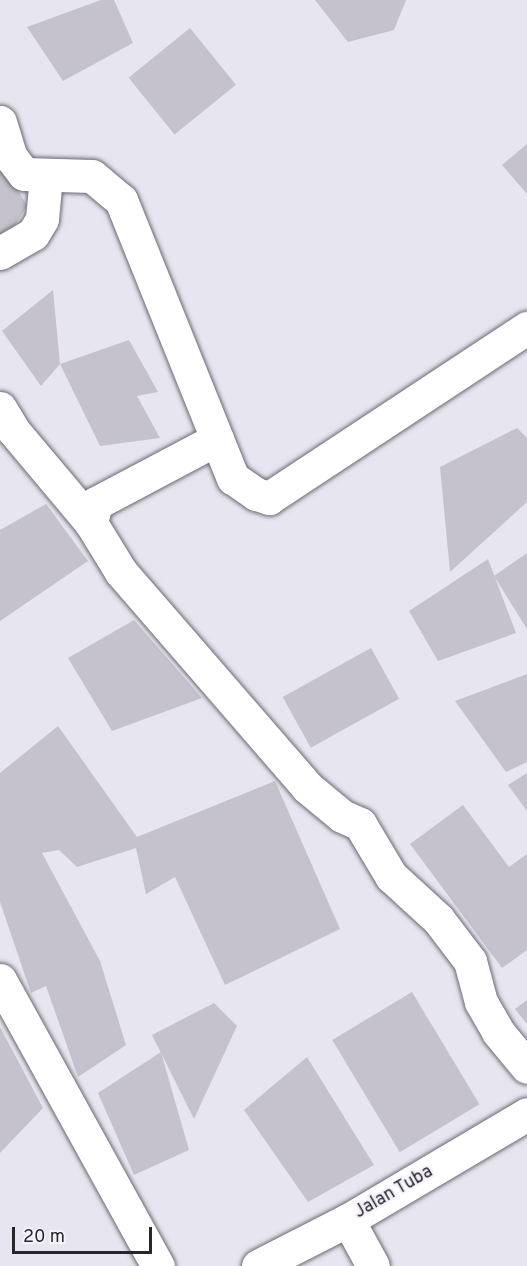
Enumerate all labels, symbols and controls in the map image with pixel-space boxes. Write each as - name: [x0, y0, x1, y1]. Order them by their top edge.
- street label: Jalan Tuba: [351, 1162, 437, 1224]
- scale bar: [15, 1215, 154, 1253]
- text: 20 m: [23, 1226, 65, 1249]

